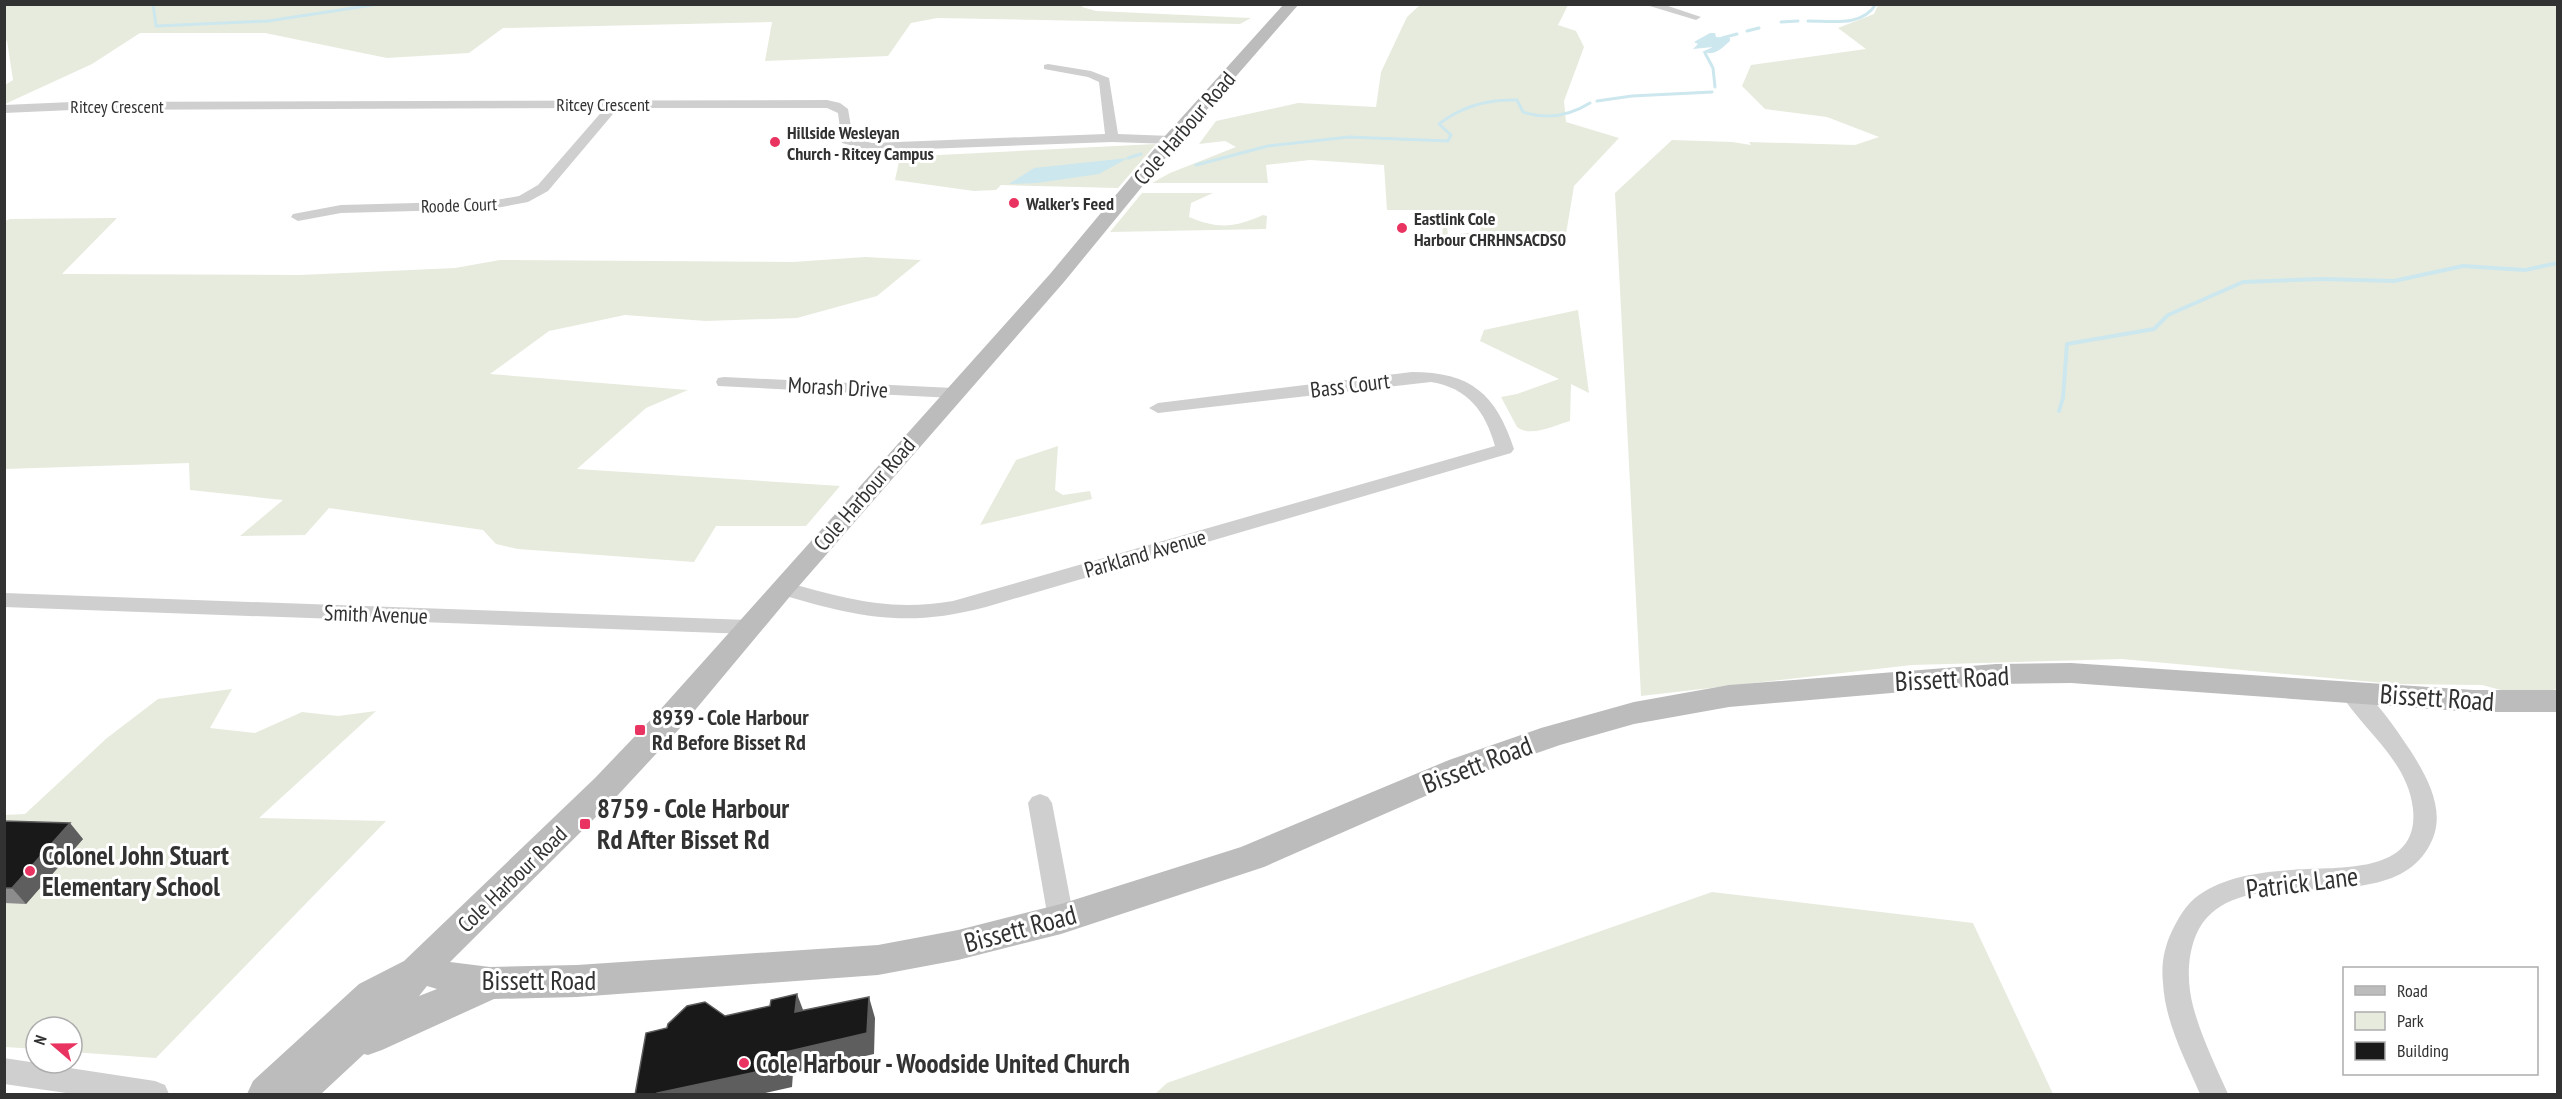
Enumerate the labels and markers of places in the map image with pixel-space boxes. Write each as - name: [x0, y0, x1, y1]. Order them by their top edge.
- place label: Hillside Wesleyan Church - Ritcey Campus: [787, 121, 934, 165]
- marker: Hillside Wesleyan Church - Ritcey Campus: [768, 135, 782, 149]
- place label: Walker's Feed: [1025, 192, 1114, 215]
- marker: Walker's Feed: [1007, 196, 1021, 210]
- place label: Eastlink Cole Harbour CHRHNSACDS0: [1414, 207, 1566, 251]
- marker: Eastlink Cole Harbour CHRHNSACDS0: [1395, 221, 1409, 235]
- place label: 8939 - Cole Harbour Rd Before Bisset Rd: [652, 703, 809, 756]
- marker: 8939 - Cole Harbour Rd Before Bisset Rd: [633, 723, 647, 737]
- place label: 8759 - Cole Harbour Rd After Bisset Rd: [597, 791, 789, 856]
- marker: 8759 - Cole Harbour Rd After Bisset Rd: [578, 817, 592, 831]
- place label: Colonel John Stuart Elementary School: [42, 838, 229, 903]
- marker: Colonel John Stuart Elementary School: [23, 864, 37, 878]
- place label: Cole Harbour - Woodside United Church: [756, 1046, 1130, 1080]
- marker: Cole Harbour - Woodside United Church: [737, 1056, 751, 1070]

